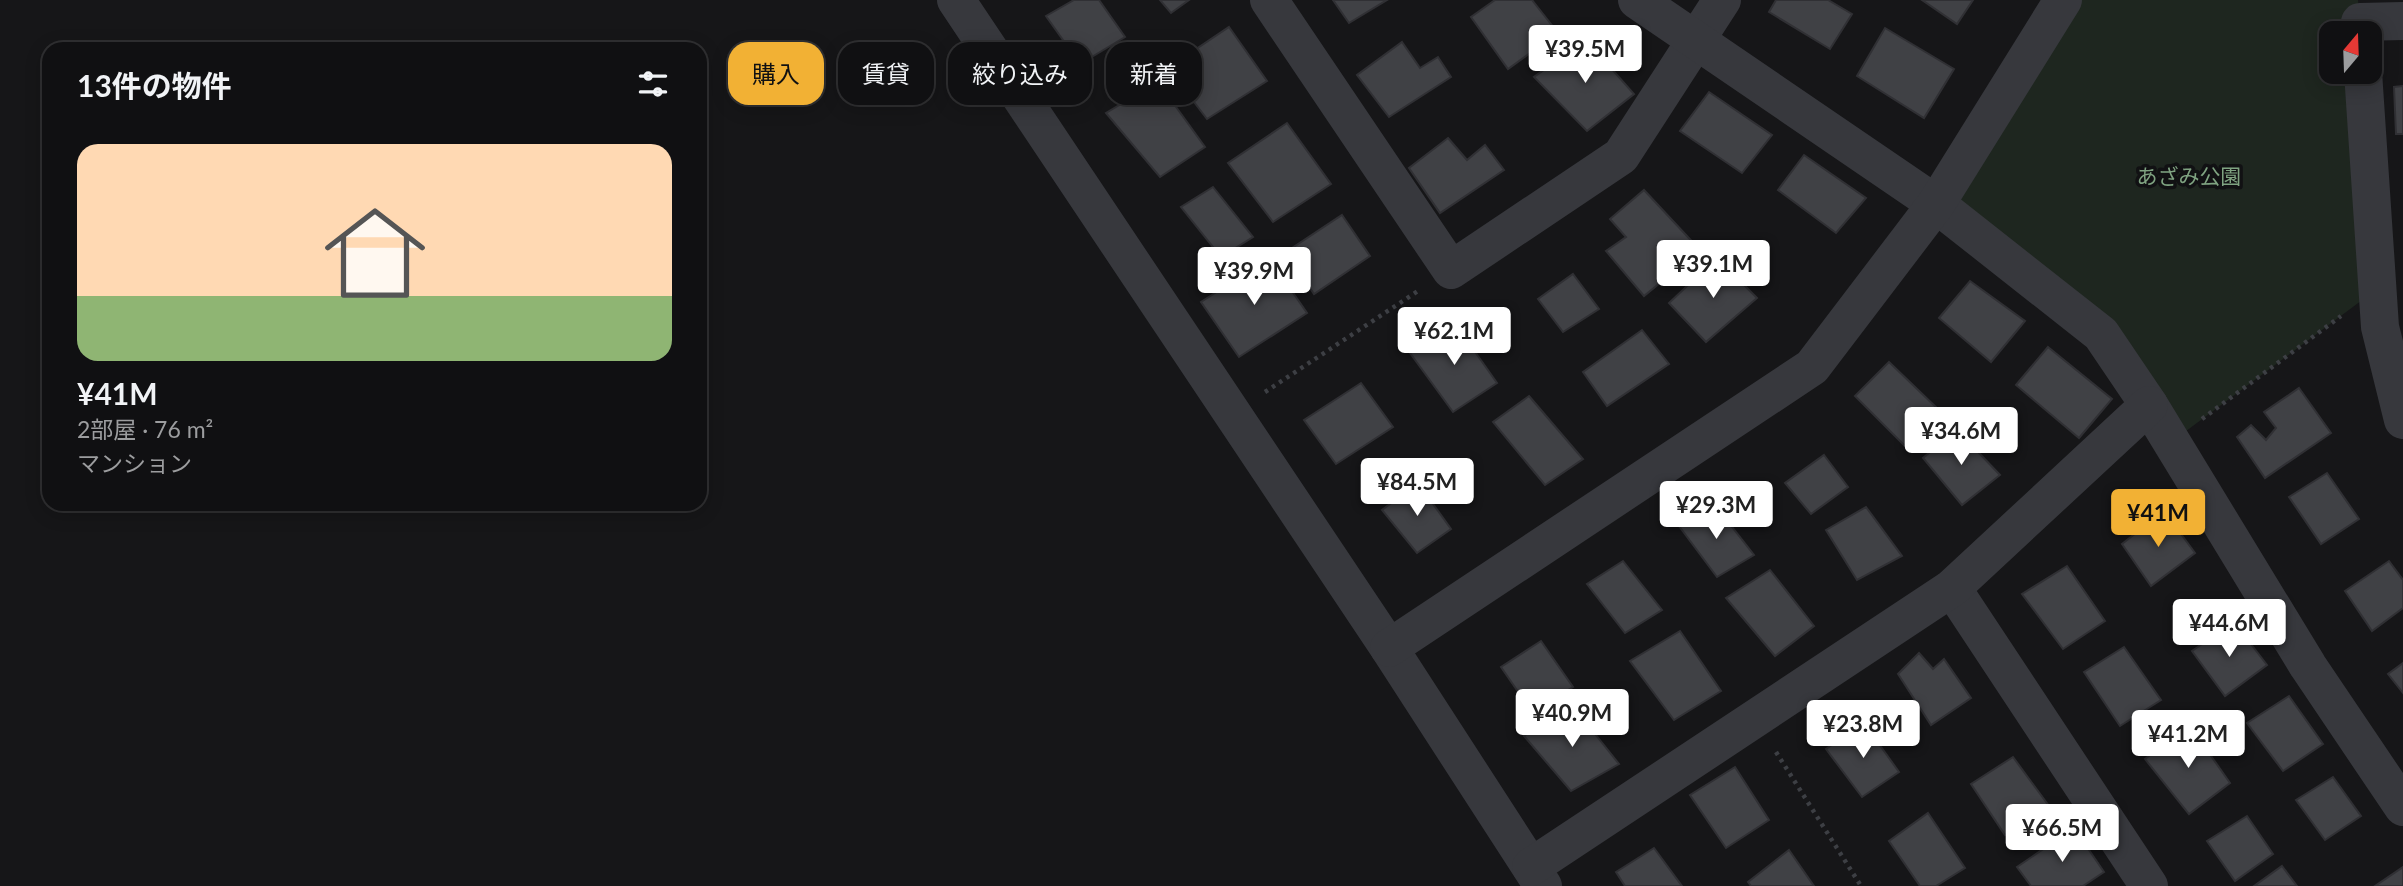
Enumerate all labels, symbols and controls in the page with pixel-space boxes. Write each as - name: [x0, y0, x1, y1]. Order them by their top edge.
- north arrow: [2319, 21, 2382, 84]
- map controls: [2319, 21, 2382, 84]
- pin: ¥39.5M: [1528, 25, 1642, 85]
- text: ¥39.5M: [1545, 34, 1625, 62]
- chip: 購入: [728, 42, 824, 105]
- chip: 賃貸: [838, 42, 934, 105]
- chip: 絞り込み: [948, 42, 1092, 105]
- chip: 新着: [1106, 42, 1202, 105]
- icon: filters: [634, 65, 672, 103]
- text: 13件の物件: [77, 67, 232, 103]
- park label: あざみ公園: [2137, 163, 2242, 188]
- icon: home: [312, 190, 438, 316]
- pin: ¥39.1M: [1656, 240, 1770, 300]
- pin: ¥39.9M: [1197, 247, 1311, 307]
- text: ¥39.1M: [1673, 249, 1753, 277]
- text: ¥39.9M: [1214, 256, 1294, 284]
- pin: ¥62.1M: [1397, 308, 1511, 367]
- text: ¥62.1M: [1414, 316, 1494, 344]
- text: ¥41M: [77, 375, 158, 411]
- pin: ¥34.6M: [1904, 407, 2018, 467]
- text: 2部屋 · 76 m²: [77, 415, 213, 443]
- text: ¥34.6M: [1921, 416, 2001, 444]
- text: マンション: [77, 449, 192, 477]
- pin: ¥84.5M: [1360, 458, 1474, 518]
- text: ¥84.5M: [1377, 467, 1457, 495]
- pin: ¥29.3M: [1659, 482, 1773, 541]
- text: ¥29.3M: [1676, 490, 1756, 518]
- pin: ¥41M: [2117, 490, 2199, 549]
- text: ¥41M: [2127, 498, 2189, 526]
- pin: ¥44.6M: [2172, 600, 2286, 659]
- text: ¥44.6M: [2189, 608, 2269, 636]
- pin: ¥40.9M: [1515, 690, 1629, 749]
- text: ¥40.9M: [1532, 698, 1612, 726]
- pin: ¥23.8M: [1806, 700, 1920, 760]
- text: ¥23.8M: [1823, 709, 1903, 737]
- pin: ¥41.2M: [2131, 710, 2245, 770]
- text: ¥41.2M: [2148, 719, 2228, 747]
- pin: ¥66.5M: [2005, 804, 2119, 864]
- text: ¥66.5M: [2022, 813, 2102, 841]

